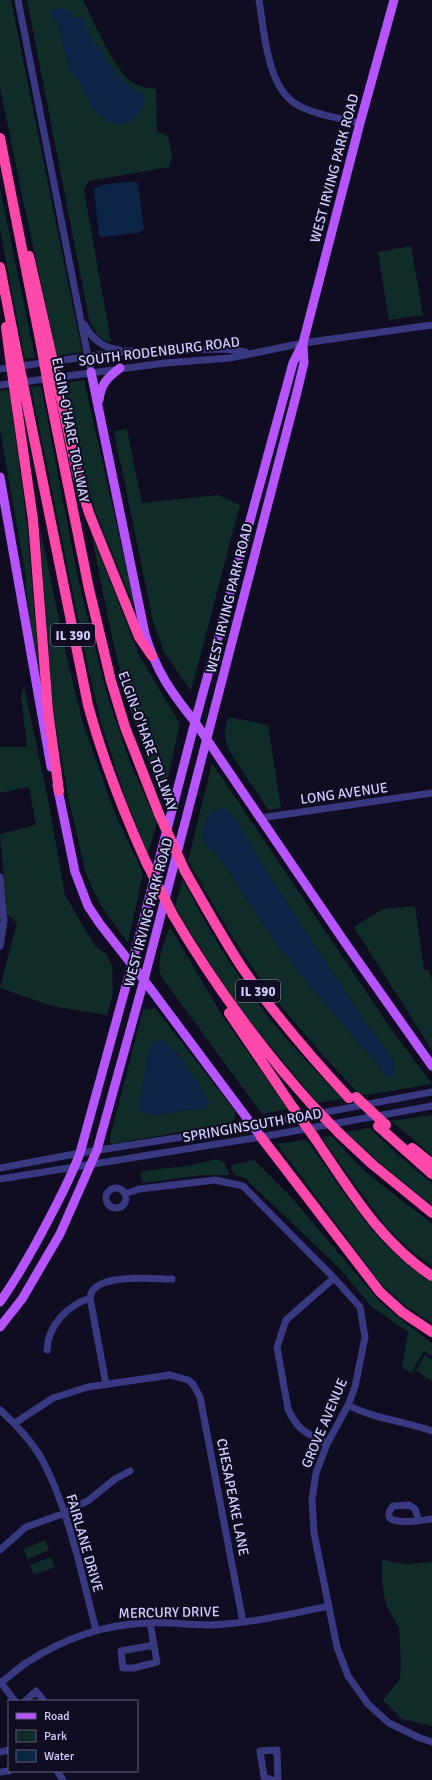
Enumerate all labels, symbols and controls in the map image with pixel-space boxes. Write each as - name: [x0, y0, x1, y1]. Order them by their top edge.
- street label: WEST IRVING PARK ROAD: [306, 92, 363, 244]
- street label: SOUTH RODENBURG ROAD: [77, 333, 241, 370]
- street label: ELGIN-O'HARE TOLLWAY: [48, 356, 93, 504]
- street label: WEST IRVING PARK ROAD: [203, 522, 256, 675]
- road number: IL 390: [51, 624, 95, 646]
- street label: ELGIN-O'HARE TOLLWAY: [114, 669, 181, 813]
- street label: LONG AVENUE: [299, 779, 389, 808]
- street label: WEST IRVING PARK ROAD: [120, 836, 177, 988]
- road number: IL 390: [236, 980, 280, 1002]
- street label: SPRINGINSGUTH ROAD: [181, 1105, 323, 1146]
- street label: GROVE AVENUE: [298, 1376, 351, 1471]
- street label: CHESAPEAKE LANE: [213, 1437, 252, 1557]
- street label: FAIRLANE DRIVE: [62, 1492, 107, 1594]
- street label: MERCURY DRIVE: [118, 1603, 220, 1622]
- legend: [8, 1700, 138, 1772]
- text: Road: [44, 1709, 70, 1724]
- text: Park: [44, 1729, 67, 1744]
- text: Water: [44, 1749, 75, 1764]

